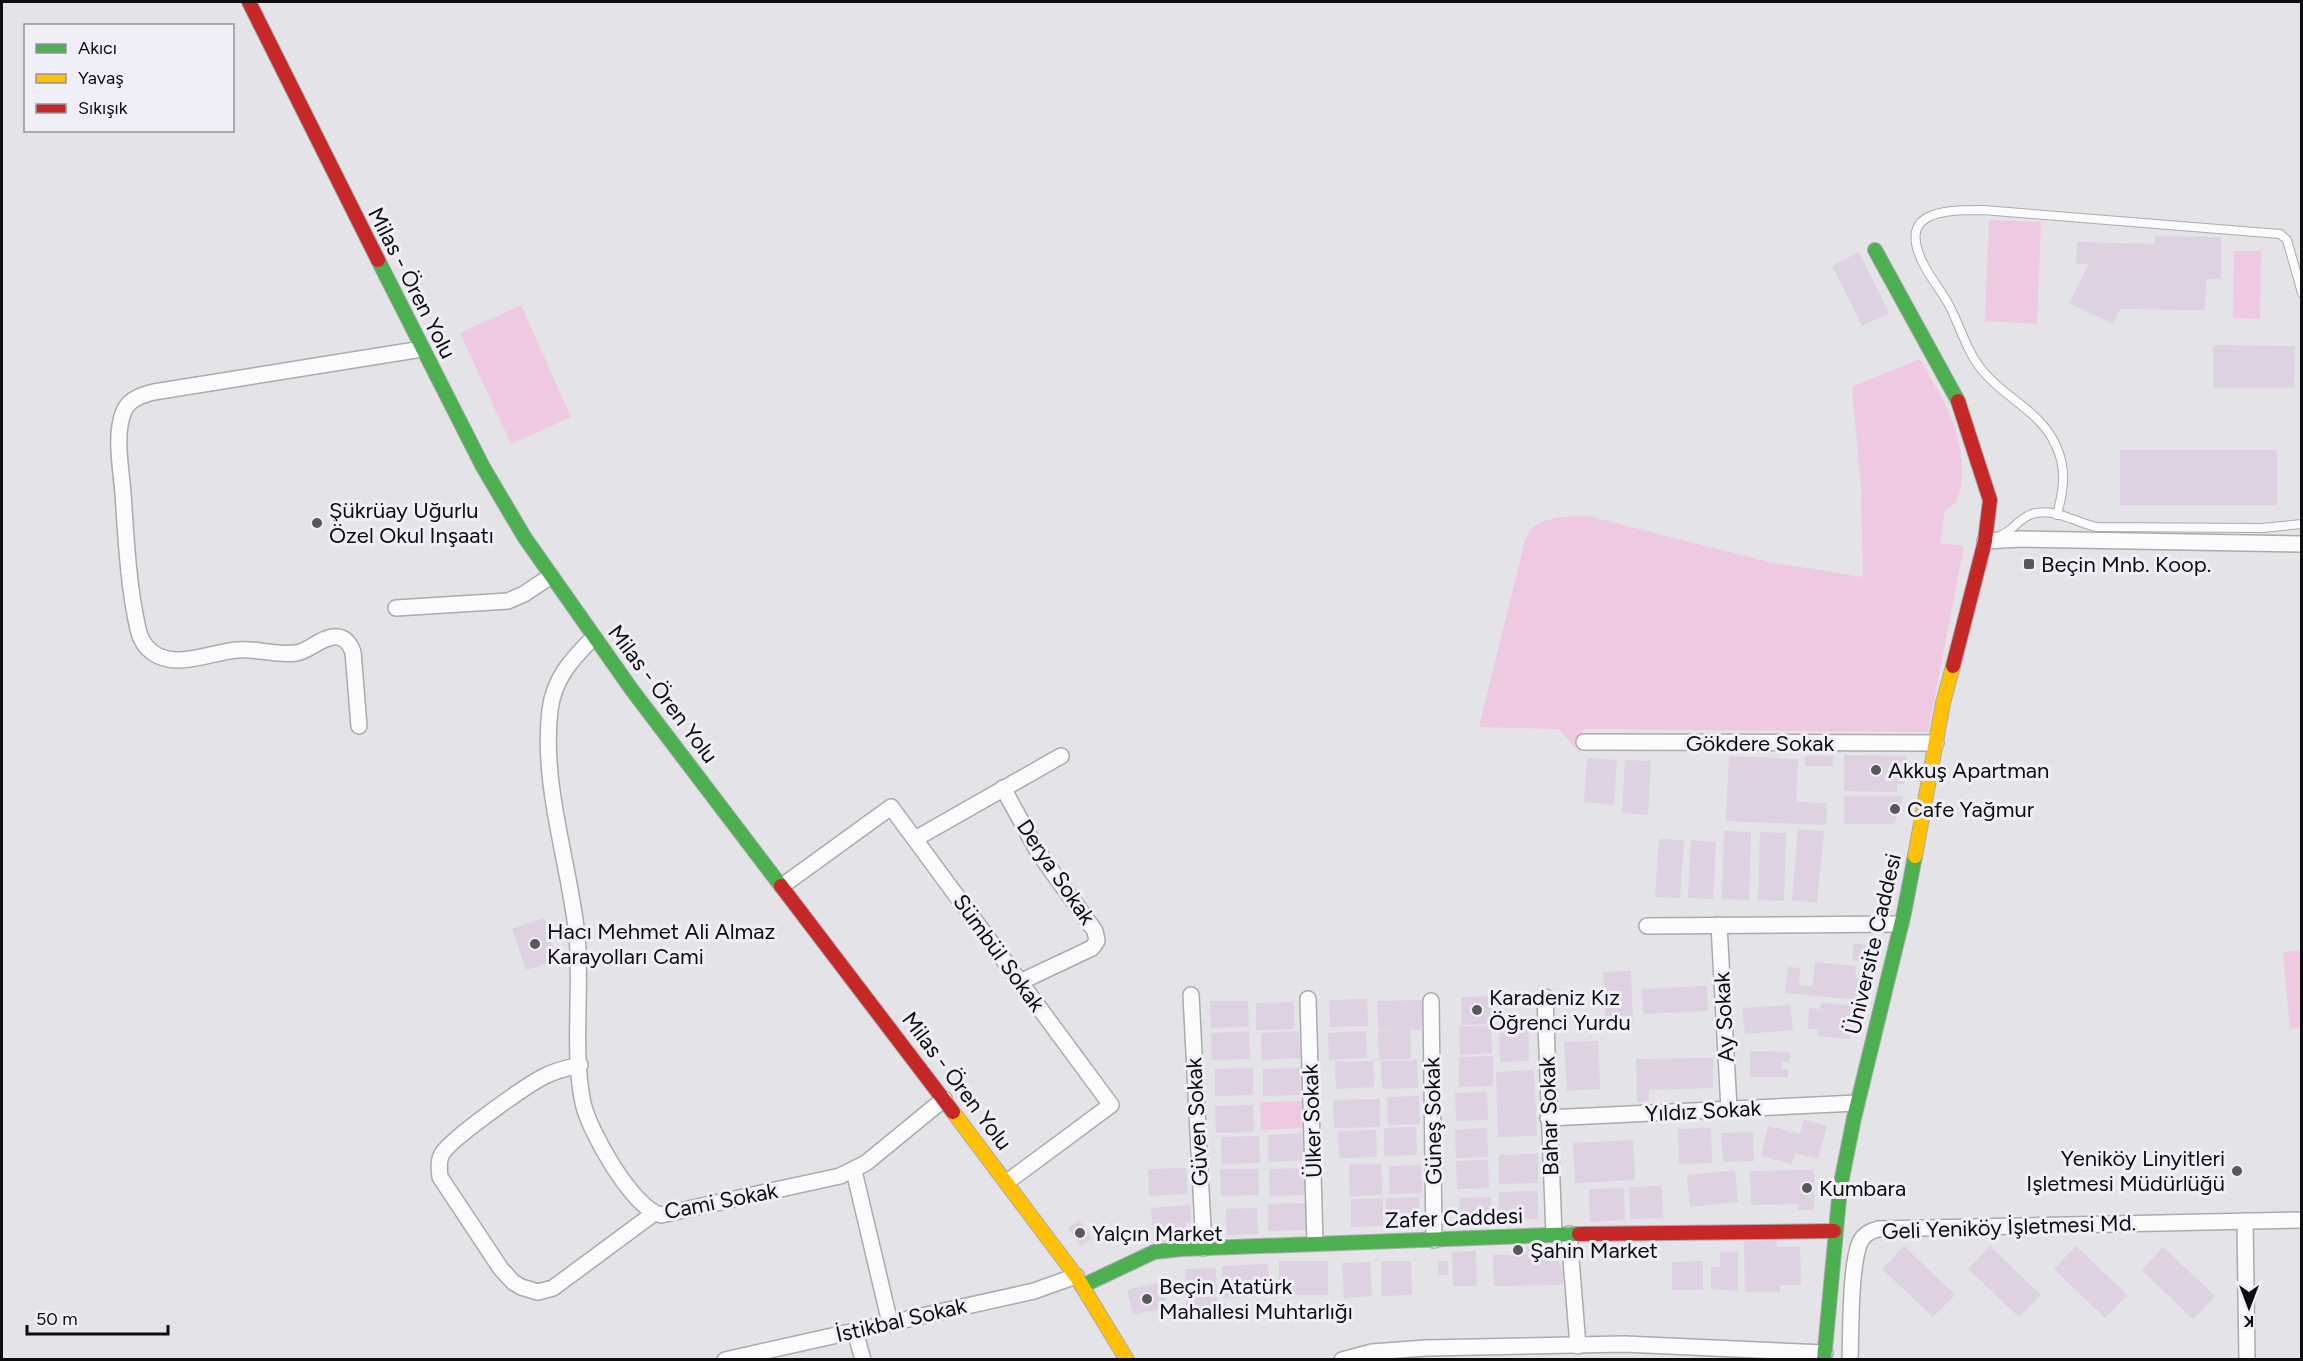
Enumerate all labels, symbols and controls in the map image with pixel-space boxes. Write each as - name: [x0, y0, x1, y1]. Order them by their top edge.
- legend: [24, 24, 234, 132]
- text: Akıcı: [78, 37, 117, 59]
- text: Yavaş: [78, 67, 124, 89]
- text: Sıkışık: [78, 97, 128, 119]
- street label: Milas - Ören Yolu: [362, 203, 462, 363]
- place label: Şükrüay Uğurlu Özel Okul Inşaatı: [329, 497, 494, 549]
- marker: Şükrüay Uğurlu Özel Okul Inşaatı: [310, 516, 324, 530]
- place label: Beçin Mnb. Koop.: [2041, 551, 2211, 578]
- marker: Beçin Mnb. Koop.: [2022, 557, 2036, 571]
- street label: Milas - Ören Yolu: [602, 620, 724, 768]
- street label: Gökdere Sokak: [1686, 730, 1834, 757]
- place label: Akkuş Apartman: [1888, 757, 2049, 784]
- marker: Akkuş Apartman: [1869, 763, 1883, 777]
- place label: Cafe Yağmur: [1907, 796, 2035, 823]
- marker: Cafe Yağmur: [1888, 802, 1902, 816]
- street label: Derya Sokak: [1011, 814, 1101, 930]
- street label: Üniversite Caddesi: [1839, 851, 1907, 1037]
- street label: Sümbül Sokak: [947, 889, 1051, 1017]
- place label: Hacı Mehmet Ali Almaz Karayolları Cami: [547, 918, 775, 970]
- marker: Hacı Mehmet Ali Almaz Karayolları Cami: [528, 937, 542, 951]
- street label: Ay Sokak: [1708, 971, 1740, 1063]
- place label: Karadeniz Kız Öğrenci Yurdu: [1489, 984, 1631, 1036]
- marker: Karadeniz Kız Öğrenci Yurdu: [1470, 1003, 1484, 1017]
- street label: Milas - Ören Yolu: [896, 1007, 1018, 1155]
- street label: Bahar Sokak: [1533, 1055, 1565, 1176]
- street label: Güven Sokak: [1180, 1057, 1214, 1187]
- street label: Güneş Sokak: [1418, 1057, 1448, 1185]
- street label: Ülker Sokak: [1297, 1063, 1327, 1179]
- street label: Yıldız Sokak: [1644, 1094, 1762, 1128]
- place label: Yeniköy Linyitleri Işletmesi Müdürlüğü: [2026, 1145, 2225, 1197]
- marker: Yeniköy Linyitleri Işletmesi Müdürlüğü: [2230, 1164, 2244, 1178]
- place label: Kumbara: [1819, 1175, 1906, 1202]
- street label: Cami Sokak: [662, 1177, 780, 1225]
- marker: Kumbara: [1800, 1181, 1814, 1195]
- street label: Zafer Caddesi: [1384, 1202, 1524, 1234]
- street label: Geli Yeniköy İşletmesi Md.: [1881, 1209, 2137, 1245]
- place label: Yalçın Market: [1092, 1220, 1223, 1247]
- marker: Yalçın Market: [1073, 1226, 1087, 1240]
- place label: Şahin Market: [1530, 1237, 1658, 1264]
- marker: Şahin Market: [1511, 1243, 1525, 1257]
- place label: Beçin Atatürk Mahallesi Muhtarlığı: [1159, 1273, 1353, 1325]
- north arrow: [2219, 1277, 2279, 1337]
- street label: İstikbal Sokak: [833, 1292, 969, 1348]
- marker: Beçin Atatürk Mahallesi Muhtarlığı: [1140, 1292, 1154, 1306]
- scale bar: [27, 1298, 168, 1336]
- text: 50 m: [36, 1308, 78, 1330]
- text: K: [2243, 1312, 2254, 1331]

